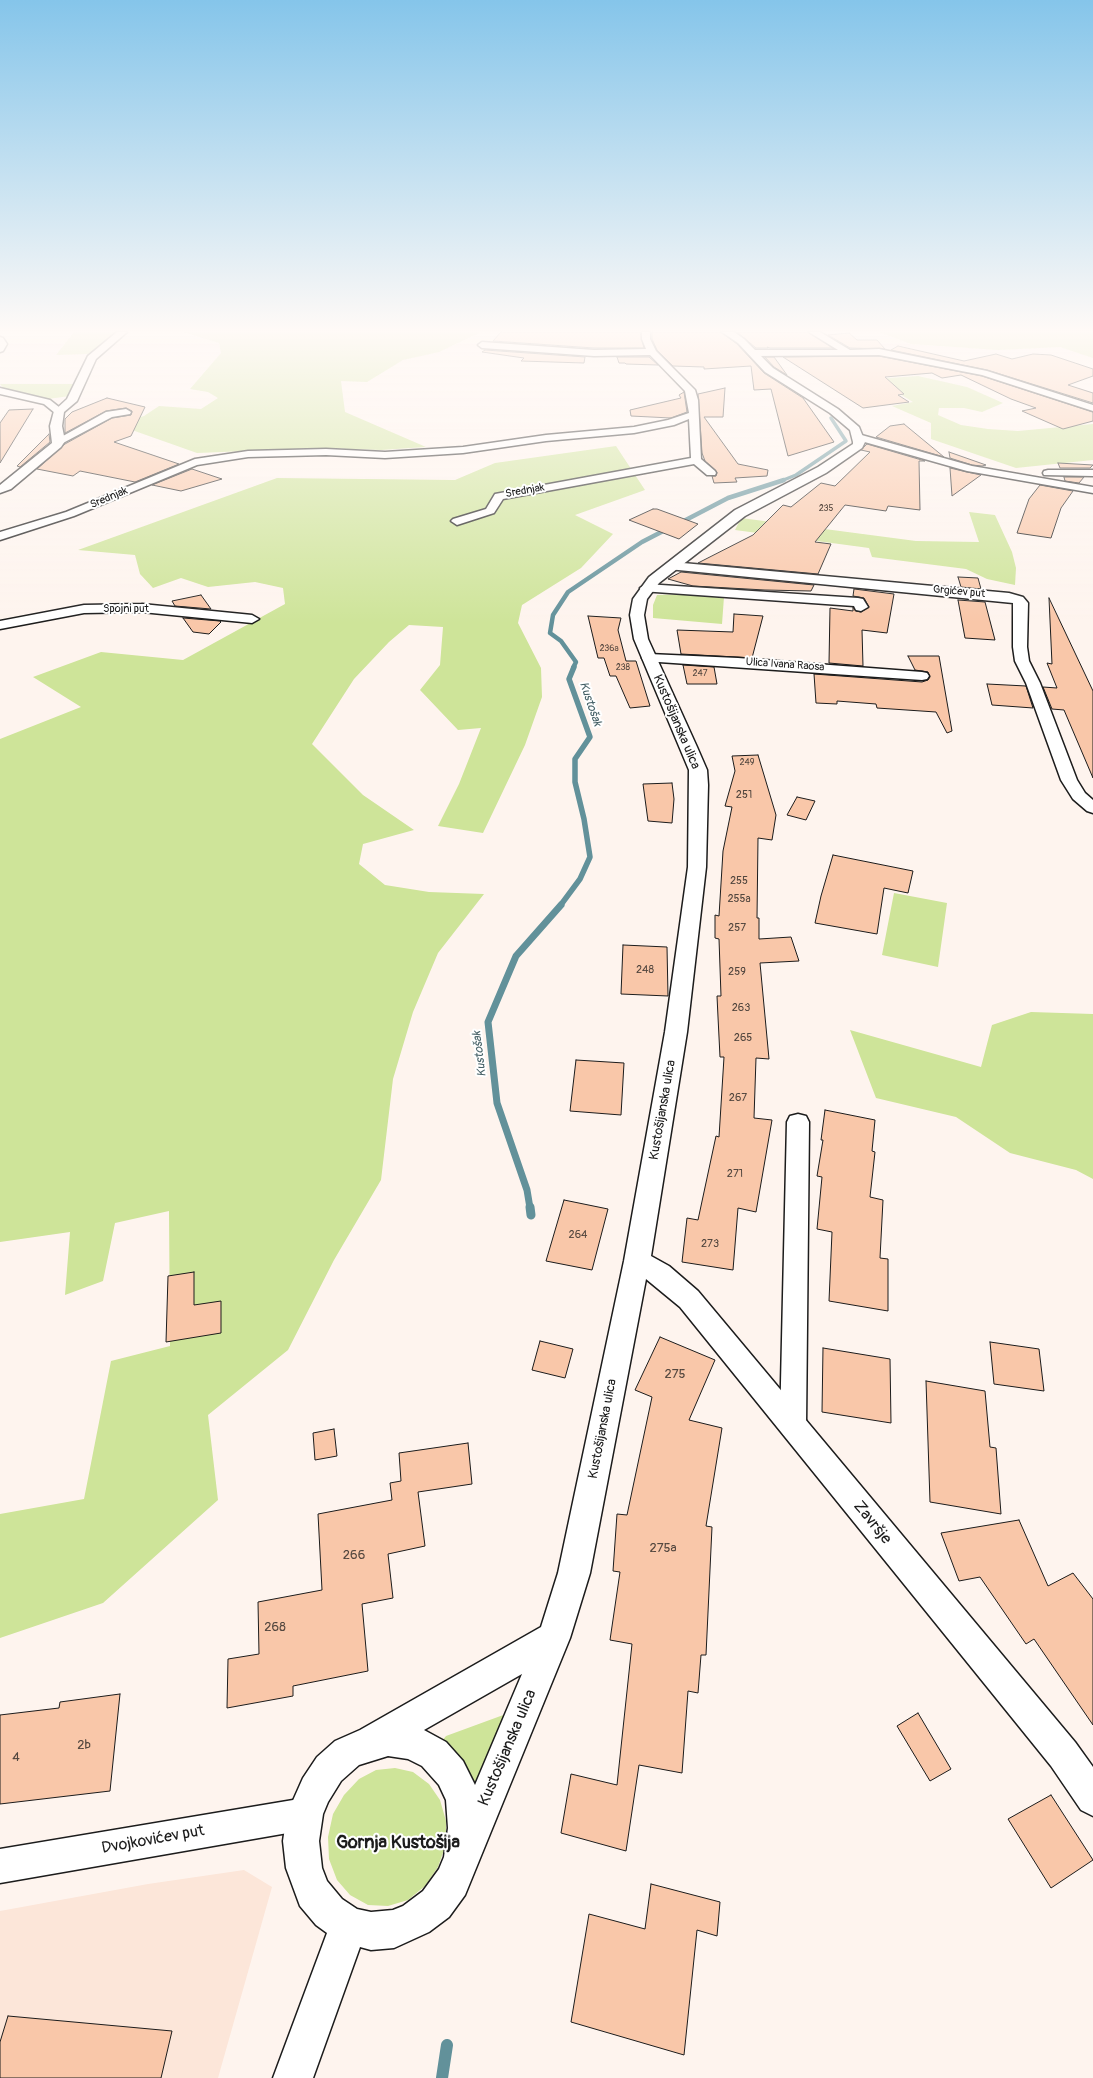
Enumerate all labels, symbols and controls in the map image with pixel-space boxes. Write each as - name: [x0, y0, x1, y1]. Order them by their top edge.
- street label: Srednjak: [504, 481, 546, 501]
- street label: Srednjak: [88, 484, 130, 512]
- house number: 235: [819, 504, 833, 514]
- street label: Grgićev put: [932, 583, 986, 601]
- street label: Spojni put: [103, 602, 149, 616]
- house number: 236a: [599, 644, 619, 654]
- street label: Ulica Ivana Raosa: [745, 656, 825, 674]
- house number: 238: [616, 663, 630, 673]
- house number: 247: [692, 669, 708, 679]
- street label: Kustošijanska ulica: [649, 672, 703, 772]
- water label: Kustošak: [576, 680, 604, 728]
- house number: 249: [740, 758, 754, 768]
- house number: 251: [736, 788, 752, 802]
- house number: 255: [730, 874, 748, 888]
- house number: 255a: [727, 892, 751, 906]
- house number: 257: [728, 921, 746, 935]
- house number: 248: [636, 963, 654, 977]
- house number: 259: [728, 965, 746, 979]
- house number: 263: [732, 1001, 750, 1015]
- water label: Kustošak: [470, 1030, 490, 1078]
- house number: 265: [734, 1031, 752, 1045]
- street label: Kustošijanska ulica: [647, 1059, 679, 1161]
- house number: 267: [729, 1091, 747, 1105]
- house number: 271: [727, 1167, 743, 1181]
- house number: 264: [569, 1228, 587, 1242]
- house number: 273: [701, 1237, 719, 1251]
- house number: 275: [664, 1367, 686, 1383]
- street label: Kustošijanska ulica: [586, 1378, 620, 1480]
- street label: Završje: [849, 1498, 895, 1548]
- house number: 275a: [649, 1541, 677, 1557]
- house number: 266: [343, 1548, 365, 1564]
- house number: 268: [264, 1620, 286, 1636]
- street label: Kustošijanska ulica: [475, 1687, 541, 1809]
- house number: 2b: [77, 1738, 91, 1754]
- house number: 4: [12, 1750, 20, 1766]
- street label: Dvojkovićev put: [100, 1822, 206, 1858]
- district label: Gornja Kustošija: [336, 1832, 460, 1854]

